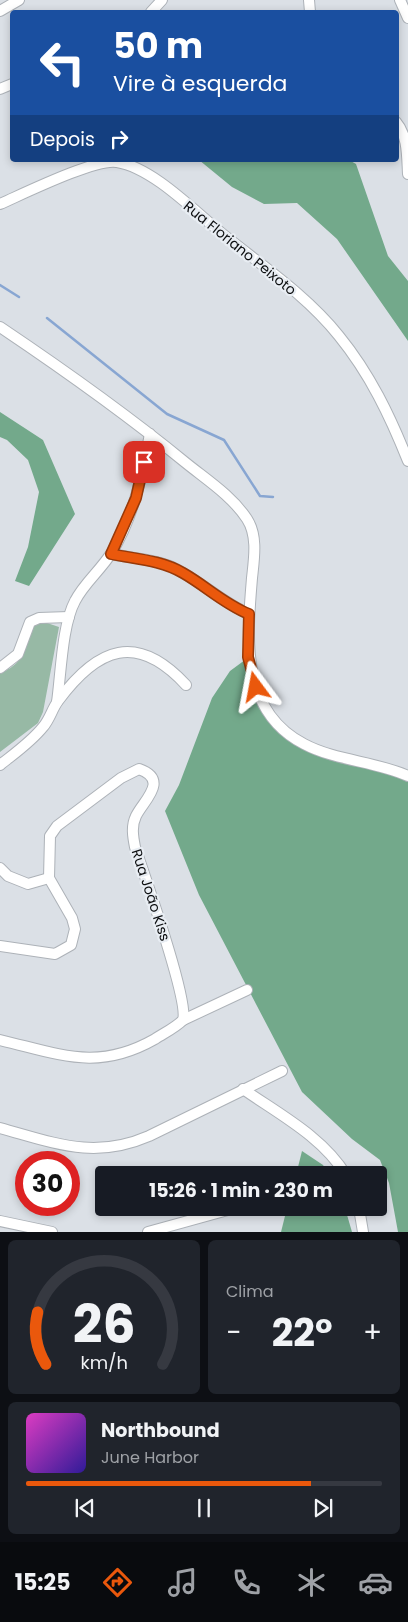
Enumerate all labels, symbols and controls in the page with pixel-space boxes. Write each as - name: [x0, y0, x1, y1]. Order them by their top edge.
- text: 50 m: [113, 21, 203, 70]
- icon: left: [30, 30, 95, 95]
- text: Vire à esquerda: [113, 68, 287, 99]
- icon: right: [105, 125, 133, 153]
- text: Depois: [30, 126, 95, 153]
- street label: Rua Floriano Peixoto: [179, 196, 301, 300]
- pin: [123, 441, 165, 483]
- icon: arrive: [130, 448, 158, 476]
- position arrow: [229, 660, 281, 712]
- street label: Rua João Kiss: [127, 846, 175, 944]
- speed limit sign: 30: [15, 1151, 80, 1216]
- text: 15:26 · 1 min · 230 m: [149, 1177, 333, 1204]
- text: Clima: [226, 1280, 274, 1303]
- text: 26: [73, 1288, 135, 1361]
- text: 22°: [272, 1306, 333, 1359]
- text: −: [226, 1313, 241, 1352]
- text: +: [363, 1313, 382, 1352]
- text: km/h: [80, 1350, 128, 1375]
- text: Northbound: [101, 1417, 220, 1444]
- text: June Harbor: [101, 1446, 199, 1469]
- icon: previous: [71, 1494, 99, 1522]
- icon: pause: [190, 1494, 218, 1522]
- icon: next: [309, 1494, 337, 1522]
- icon: directions: [100, 1565, 135, 1600]
- icon: music: [165, 1565, 200, 1600]
- icon: phone: [229, 1565, 264, 1600]
- icon: climate: [294, 1565, 329, 1600]
- icon: car: [358, 1565, 393, 1600]
- text: 15:25: [15, 1567, 70, 1598]

